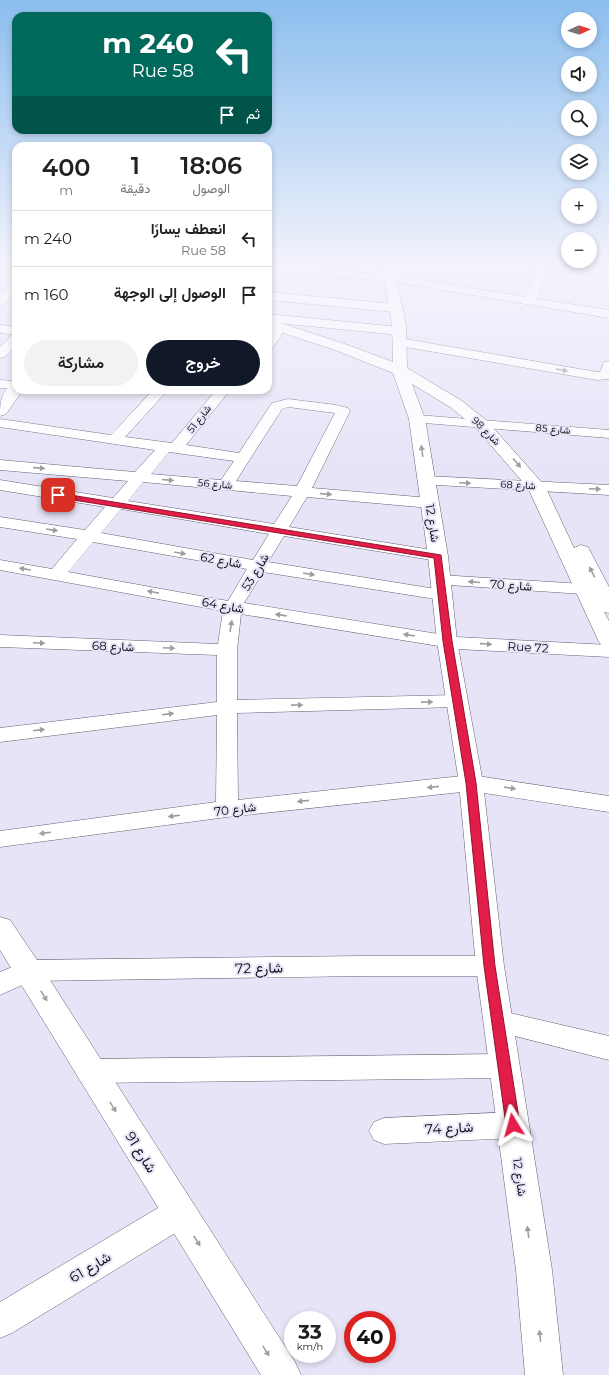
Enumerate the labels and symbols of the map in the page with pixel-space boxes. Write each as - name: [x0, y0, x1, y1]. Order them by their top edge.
- north arrow: [561, 12, 597, 48]
- one-way arrow: [556, 368, 568, 374]
- street label: شارع 51: [184, 402, 214, 436]
- street label: شارع 98: [469, 414, 503, 448]
- street label: شارع 85: [535, 421, 571, 437]
- one-way arrow: [419, 445, 425, 457]
- one-way arrow: [512, 458, 521, 469]
- one-way arrow: [33, 465, 45, 472]
- one-way arrow: [162, 476, 174, 483]
- street label: شارع 56: [197, 476, 233, 492]
- pin: [41, 478, 75, 512]
- street label: شارع 68: [500, 478, 536, 492]
- one-way arrow: [459, 480, 472, 486]
- one-way arrow: [589, 486, 602, 492]
- one-way arrow: [320, 490, 332, 497]
- street label: شارع 12: [421, 503, 443, 543]
- one-way arrow: [46, 527, 58, 533]
- street label: شارع 62: [199, 549, 243, 573]
- one-way arrow: [174, 550, 187, 556]
- street label: شارع 53: [238, 551, 274, 594]
- one-way arrow: [19, 566, 31, 572]
- one-way arrow: [589, 566, 595, 578]
- one-way arrow: [303, 571, 315, 577]
- street label: شارع 70: [489, 576, 533, 596]
- one-way arrow: [468, 578, 480, 585]
- one-way arrow: [146, 589, 159, 595]
- street label: شارع 64: [200, 594, 245, 618]
- one-way arrow: [274, 611, 287, 617]
- one-way arrow: [228, 620, 234, 632]
- one-way arrow: [403, 632, 415, 638]
- street label: شارع 68: [92, 638, 134, 656]
- street label: Rue 72: [507, 638, 549, 656]
- one-way arrow: [33, 639, 45, 646]
- one-way arrow: [480, 641, 492, 648]
- one-way arrow: [163, 645, 176, 651]
- one-way arrow: [421, 699, 434, 705]
- one-way arrow: [291, 702, 304, 708]
- one-way arrow: [162, 711, 174, 717]
- one-way arrow: [33, 727, 45, 733]
- one-way arrow: [427, 784, 439, 790]
- one-way arrow: [504, 785, 516, 791]
- one-way arrow: [297, 798, 309, 804]
- street label: شارع 70: [213, 799, 257, 821]
- one-way arrow: [168, 813, 180, 819]
- one-way arrow: [39, 830, 51, 836]
- street label: شارع 72: [235, 959, 283, 979]
- one-way arrow: [40, 991, 48, 1001]
- one-way arrow: [109, 1101, 116, 1113]
- position arrow: [492, 1104, 534, 1146]
- street label: شارع 74: [424, 1118, 474, 1140]
- street label: شارع 91: [120, 1128, 161, 1177]
- street label: شارع 12: [508, 1157, 530, 1197]
- one-way arrow: [525, 1226, 531, 1238]
- one-way arrow: [193, 1235, 200, 1247]
- street label: شارع 61: [66, 1248, 115, 1288]
- speed limit sign: 40: [344, 1311, 396, 1363]
- one-way arrow: [537, 1330, 544, 1342]
- one-way arrow: [262, 1345, 270, 1356]

